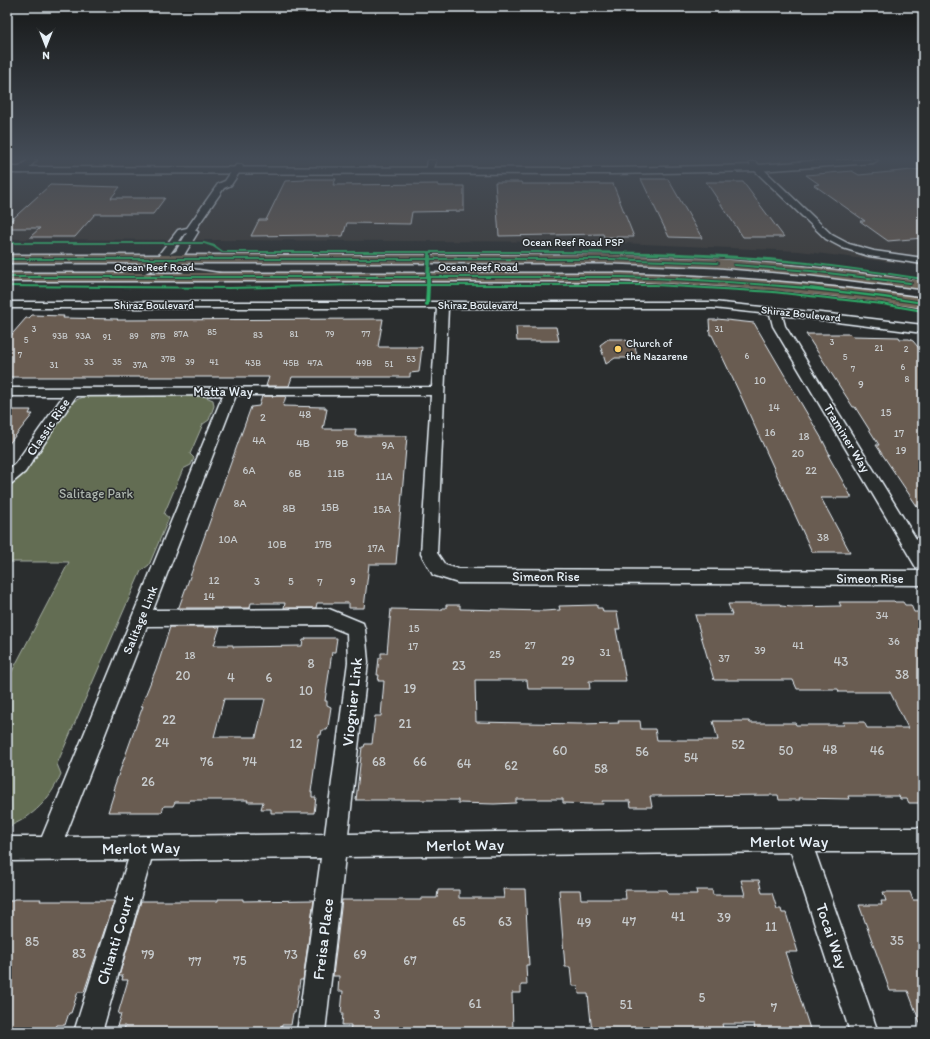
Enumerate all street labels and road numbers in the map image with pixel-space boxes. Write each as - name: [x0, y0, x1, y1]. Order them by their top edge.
- street label: Ocean Reef Road PSP: [522, 236, 624, 249]
- street label: Ocean Reef Road: [114, 261, 194, 274]
- street label: Ocean Reef Road: [438, 261, 518, 274]
- street label: Shiraz Boulevard: [114, 299, 194, 312]
- street label: Shiraz Boulevard: [438, 299, 518, 312]
- street label: Shiraz Boulevard: [760, 303, 842, 325]
- street label: Matta Way: [193, 384, 253, 399]
- street label: Classic Rise: [23, 395, 73, 459]
- street label: Traminer Way: [821, 401, 873, 475]
- street label: Simeon Rise: [512, 569, 580, 584]
- street label: Simeon Rise: [836, 571, 904, 586]
- street label: Salitage Link: [119, 583, 161, 656]
- street label: Viognier Link: [338, 657, 366, 747]
- street label: Merlot Way: [750, 832, 829, 851]
- street label: Merlot Way: [426, 835, 505, 855]
- street label: Merlot Way: [102, 838, 181, 858]
- street label: Chianti Court: [92, 893, 138, 987]
- street label: Freisa Place: [309, 897, 337, 981]
- street label: Tocai Way: [812, 901, 852, 972]

